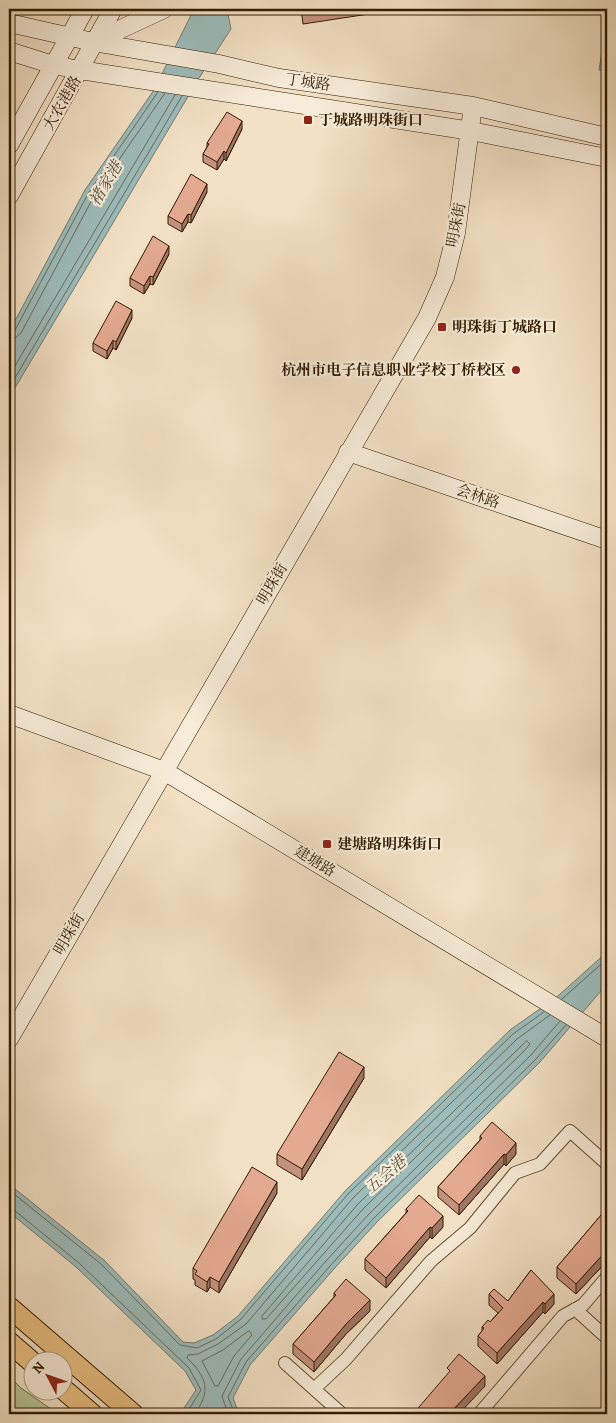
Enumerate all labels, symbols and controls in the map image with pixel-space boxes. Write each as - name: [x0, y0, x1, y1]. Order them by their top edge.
- street label: 丁城路: [284, 69, 332, 95]
- street label: 大农港路: [38, 72, 86, 134]
- place label: 丁城路明珠街口: [318, 110, 423, 130]
- marker: 丁城路明珠街口: [302, 114, 314, 126]
- water label: 褚家港: [84, 156, 129, 210]
- street label: 明珠街: [442, 201, 470, 249]
- place label: 明珠街丁城路口: [452, 317, 557, 337]
- marker: 明珠街丁城路口: [436, 321, 448, 333]
- place label: 杭州市电子信息职业学校丁桥校区: [281, 360, 506, 380]
- marker: 杭州市电子信息职业学校丁桥校区: [510, 364, 522, 376]
- street label: 会林路: [453, 479, 503, 513]
- street label: 明珠街: [252, 560, 292, 608]
- place label: 建塘路明珠街口: [337, 834, 442, 854]
- marker: 建塘路明珠街口: [321, 838, 333, 850]
- street label: 建塘路: [291, 841, 339, 881]
- street label: 明珠街: [49, 910, 89, 958]
- water label: 五会港: [360, 1149, 412, 1199]
- north arrow: [22, 1350, 72, 1400]
- text: N: [28, 1358, 49, 1378]

